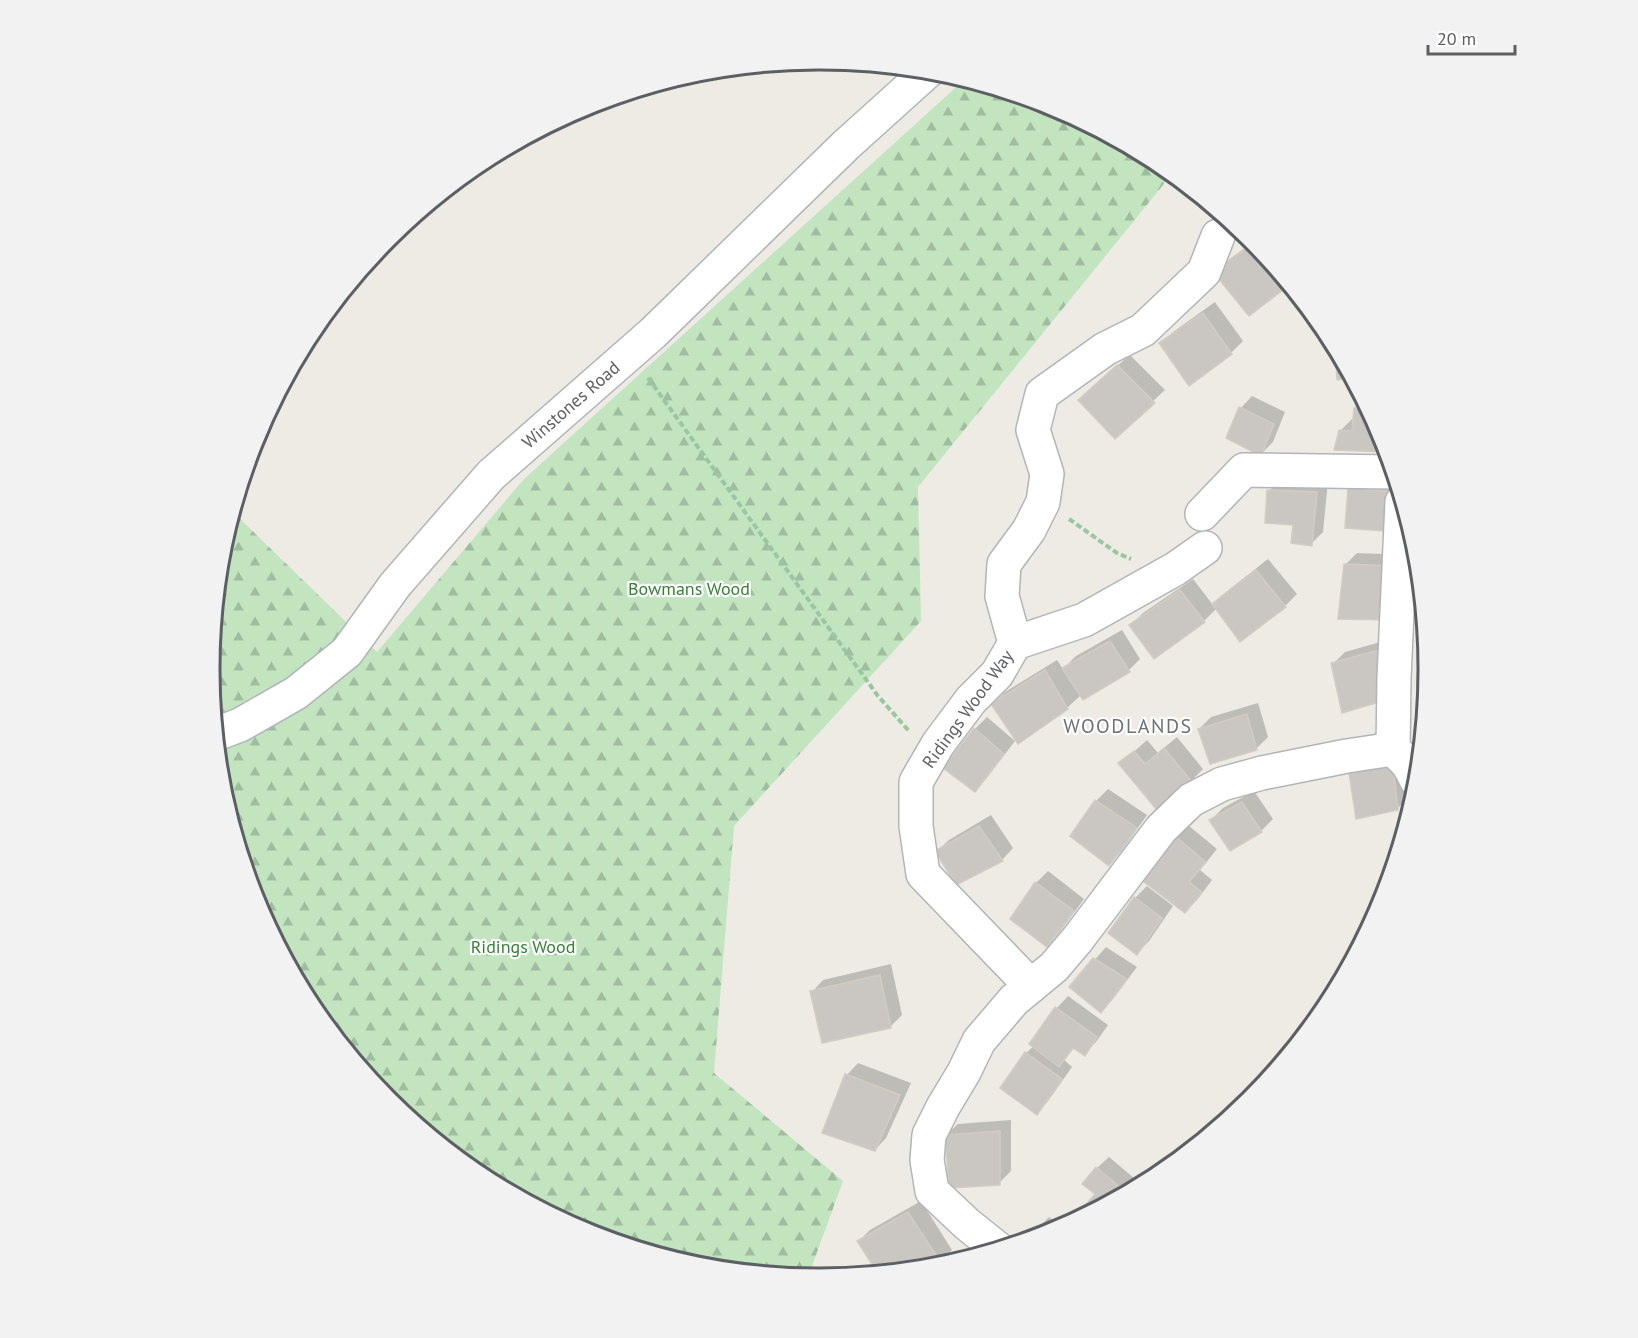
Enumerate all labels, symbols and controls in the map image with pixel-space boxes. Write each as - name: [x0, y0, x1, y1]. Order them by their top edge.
- scale bar: [1428, 18, 1515, 56]
- text: 20 m: [1437, 27, 1476, 50]
- street label: Winstones Road: [517, 356, 624, 453]
- park label: Bowmans Wood: [628, 577, 750, 600]
- street label: Ridings Wood Way: [917, 645, 1019, 772]
- district label: WOODLANDS: [1063, 713, 1193, 739]
- park label: Ridings Wood: [471, 935, 575, 958]

